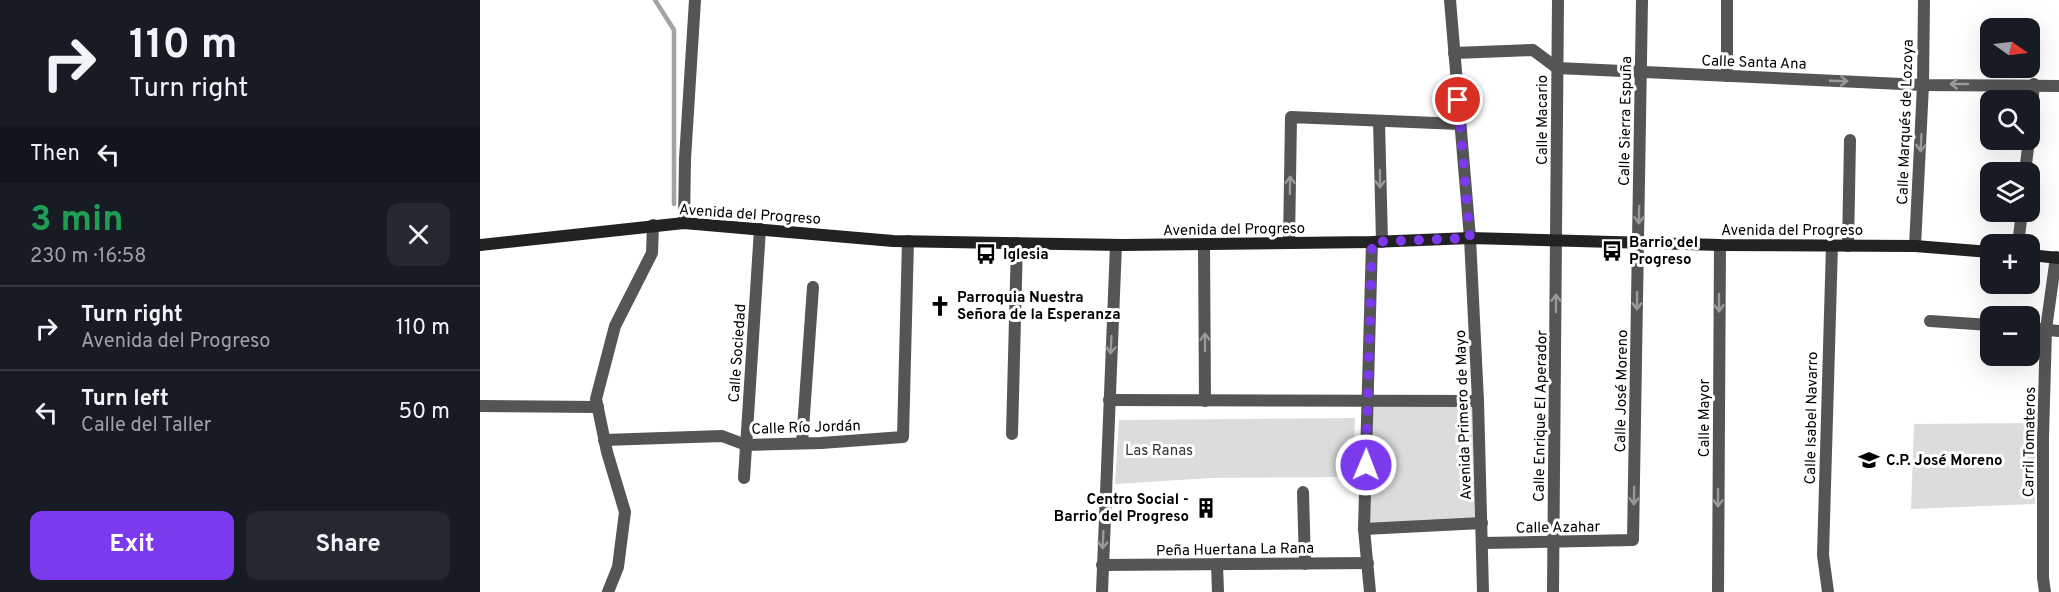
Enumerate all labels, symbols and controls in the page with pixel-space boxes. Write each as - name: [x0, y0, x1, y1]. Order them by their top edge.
- north arrow: [1980, 18, 2040, 78]
- map controls: [1980, 18, 2040, 366]
- text: 110 m: [129, 20, 238, 73]
- icon: right: [30, 24, 108, 102]
- street label: Calle Marqués de Lozoya: [1894, 39, 1919, 205]
- street label: Calle Santa Ana: [1701, 52, 1807, 75]
- street label: Calle Sierra Espuña: [1616, 56, 1637, 186]
- text: Turn right: [129, 72, 248, 106]
- pin: [1432, 74, 1483, 125]
- street label: Calle Macario: [1534, 75, 1553, 165]
- one-way arrow: [1828, 75, 1848, 86]
- one-way arrow: [1949, 79, 1969, 90]
- icon: arrive: [1441, 83, 1474, 116]
- button: search: [1980, 90, 2040, 150]
- one-way arrow: [1915, 132, 1926, 152]
- icon: left: [92, 138, 125, 171]
- text: Then: [30, 141, 80, 168]
- button: layers: [1980, 162, 2040, 222]
- one-way arrow: [1374, 169, 1386, 189]
- one-way arrow: [1284, 175, 1296, 195]
- text: 3 min: [30, 198, 124, 244]
- street label: Avenida del Progreso: [678, 201, 821, 230]
- button: close: [387, 203, 450, 266]
- one-way arrow: [1633, 204, 1645, 224]
- street label: Avenida del Progreso: [1163, 220, 1305, 241]
- street label: Avenida del Progreso: [1721, 222, 1863, 241]
- place label: Barrio del Progreso: [1629, 234, 1698, 270]
- button: +: [1980, 234, 2040, 294]
- bus stop icon: Barrio del Progreso: [1600, 239, 1624, 263]
- bus stop icon: Iglesia: [974, 242, 998, 266]
- text: 230 m · 16:58: [30, 244, 147, 270]
- place label: Iglesia: [1003, 246, 1049, 265]
- place label: Parroquia Nuestra Señora de la Esperanza: [957, 289, 1121, 325]
- one-way arrow: [1631, 290, 1643, 310]
- one-way arrow: [1550, 293, 1562, 313]
- one-way arrow: [1713, 293, 1725, 313]
- church icon: Parroquia Nuestra Señora de la Esperanza: [928, 294, 952, 318]
- text: Turn right: [81, 302, 183, 329]
- street label: Calle Sociedad: [726, 303, 751, 403]
- button: −: [1980, 306, 2040, 366]
- icon: right: [30, 312, 63, 345]
- text: 110 m: [396, 315, 450, 342]
- text: Avenida del Progreso: [81, 329, 270, 355]
- street label: Avenida Primero de Mayo: [1452, 329, 1477, 501]
- street label: Calle José Moreno: [1612, 329, 1633, 453]
- street label: Calle Enrique El Aperador: [1531, 330, 1552, 502]
- one-way arrow: [1199, 333, 1211, 353]
- one-way arrow: [1106, 334, 1117, 354]
- street label: Calle Isabel Navarro: [1802, 351, 1823, 485]
- street label: Calle Mayor: [1696, 379, 1715, 457]
- text: Turn left: [81, 386, 169, 413]
- street label: Carril Tomateros: [2020, 387, 2041, 497]
- icon: left: [30, 396, 63, 429]
- text: 50 m: [398, 399, 450, 426]
- text: Calle del Taller: [81, 413, 212, 439]
- street label: Calle Río Jordán: [751, 417, 861, 440]
- position arrow: [1334, 433, 1398, 497]
- park label: Las Ranas: [1125, 442, 1193, 461]
- school or university icon: C.P. José Moreno: [1857, 448, 1881, 472]
- place label: C.P. José Moreno: [1886, 452, 2003, 471]
- one-way arrow: [1628, 485, 1640, 505]
- one-way arrow: [1712, 488, 1724, 508]
- place label: Centro Social - Barrio del Progreso: [1054, 491, 1189, 527]
- building icon: Centro Social - Barrio del Progreso: [1194, 496, 1218, 520]
- button: Exit: [30, 511, 234, 580]
- button: Share: [246, 511, 450, 580]
- street label: Calle Azahar: [1516, 518, 1601, 539]
- one-way arrow: [1097, 529, 1108, 549]
- street label: Peña Huertana La Rana: [1156, 540, 1314, 561]

